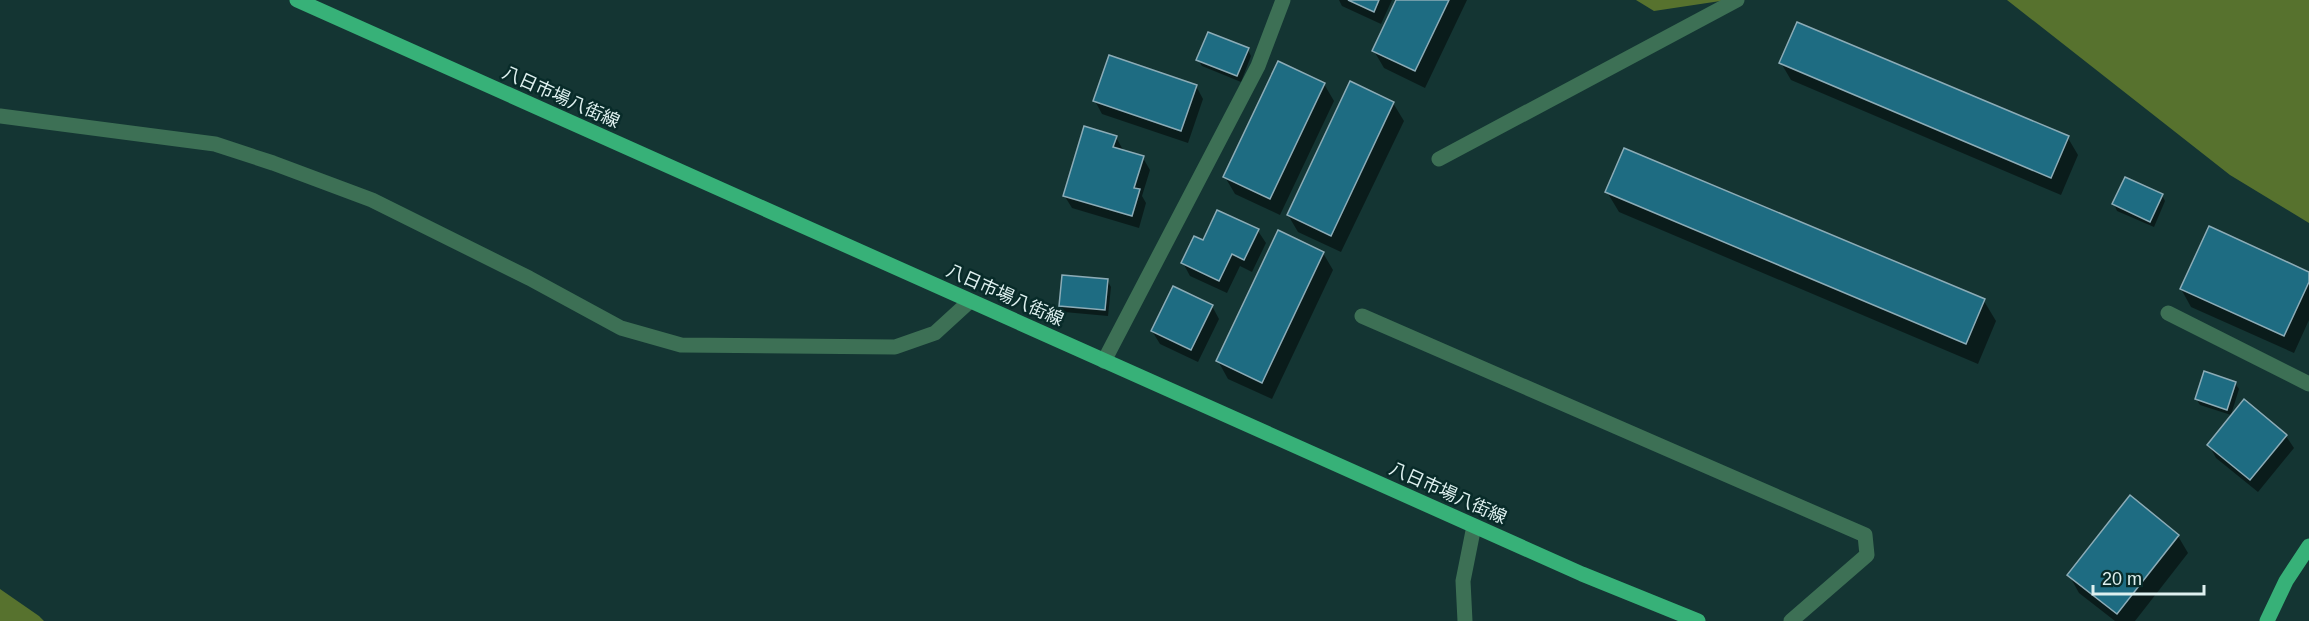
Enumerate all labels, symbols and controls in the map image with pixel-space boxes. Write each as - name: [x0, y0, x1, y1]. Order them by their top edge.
- street label: 八日市場八街線: [499, 62, 623, 132]
- street label: 八日市場八街線: [943, 260, 1067, 330]
- street label: 八日市場八街線: [1386, 458, 1510, 528]
- scale bar: [2093, 558, 2204, 596]
- text: 20 m: [2102, 569, 2142, 589]

